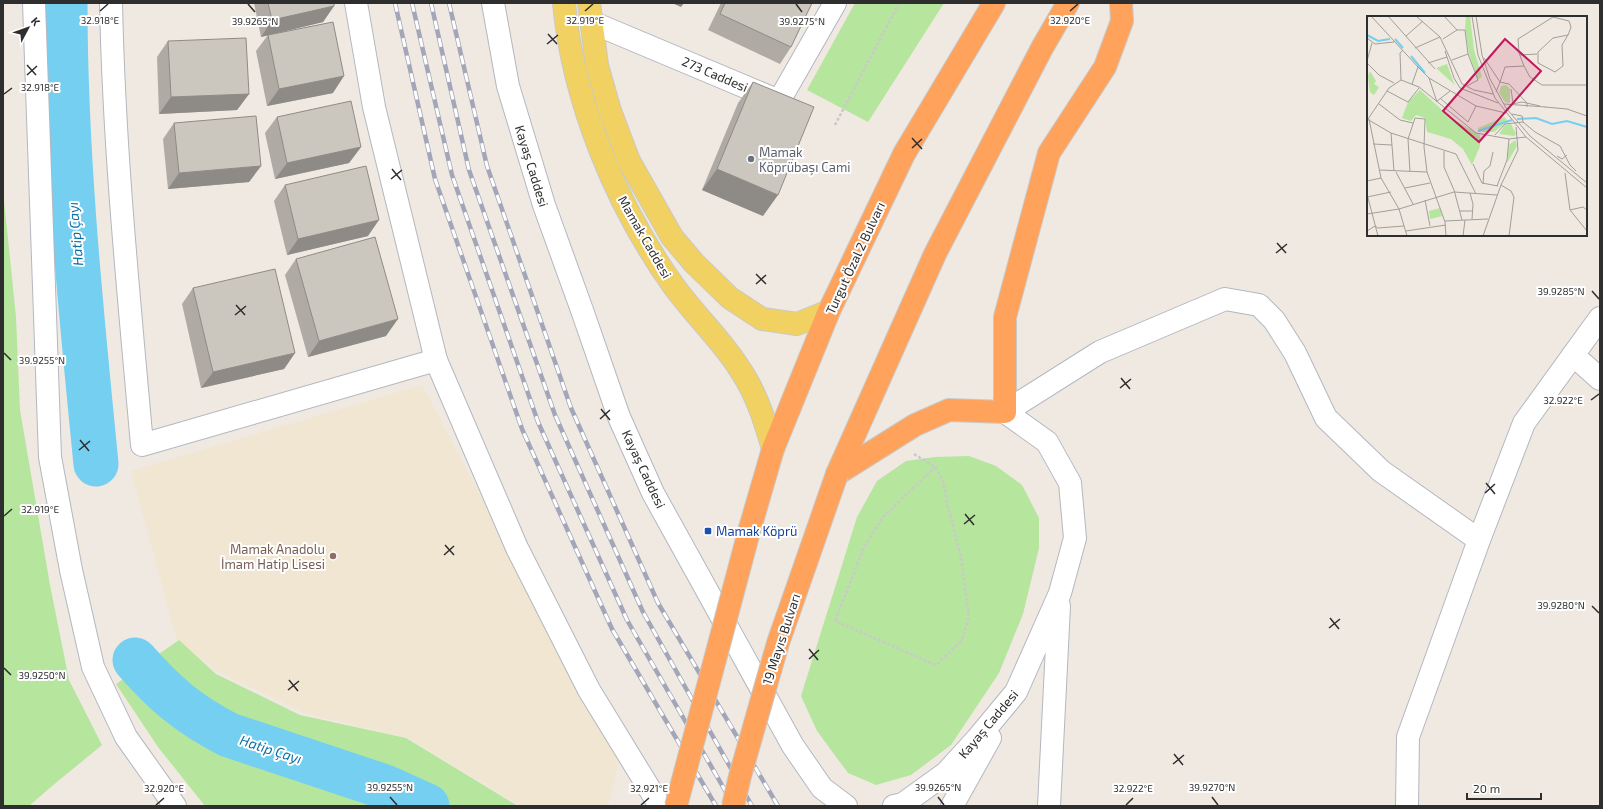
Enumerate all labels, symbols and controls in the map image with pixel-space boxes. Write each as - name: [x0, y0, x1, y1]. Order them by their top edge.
- north arrow: [8, 8, 48, 48]
- text: K: [29, 14, 43, 28]
- text: 32.918°E: [81, 14, 120, 26]
- text: 32.919°E: [566, 14, 604, 26]
- text: 32.920°E: [1050, 14, 1090, 26]
- text: 39.9265°N: [232, 15, 278, 27]
- text: 39.9275°N: [779, 15, 825, 27]
- inset map: [1367, 16, 1587, 236]
- street label: 273 Caddesi: [679, 53, 751, 95]
- text: 32.918°E: [21, 81, 60, 93]
- street label: Kayaş Caddesi: [511, 123, 552, 209]
- place label: Mamak Köprübaşı Cami: [759, 144, 851, 176]
- marker: Mamak Köprübaşı Cami: [746, 154, 756, 164]
- street label: Mamak Caddesi: [615, 193, 675, 281]
- street label: Turgut Özal 2 Bulvarı: [822, 199, 888, 317]
- water label: Hatip Çayı: [64, 201, 87, 267]
- text: 39.9285°N: [1537, 285, 1585, 297]
- text: 39.9255°N: [19, 354, 65, 366]
- text: 32.922°E: [1543, 394, 1583, 406]
- street label: Kayaş Caddesi: [618, 427, 669, 511]
- text: 32.919°E: [21, 503, 59, 515]
- place label: Mamak Köprü: [716, 523, 798, 539]
- marker: Mamak Köprü: [703, 526, 713, 536]
- place label: Mamak Anadolu İmam Hatip Lisesi: [221, 541, 325, 572]
- marker: Mamak Anadolu İmam Hatip Lisesi: [328, 551, 338, 561]
- street label: 19 Mayıs Bulvarı: [759, 591, 803, 687]
- text: 39.9280°N: [1537, 599, 1585, 611]
- text: 39.9250°N: [19, 669, 65, 681]
- street label: Kayaş Caddesi: [955, 686, 1022, 762]
- water label: Hatip Çayı: [238, 731, 304, 768]
- scale bar: [1467, 775, 1541, 801]
- text: 39.9255°N: [367, 781, 413, 793]
- text: 39.9265°N: [915, 781, 961, 793]
- text: 39.9270°N: [1189, 781, 1235, 793]
- text: 20 m: [1473, 781, 1500, 795]
- text: 32.920°E: [144, 782, 184, 794]
- text: 32.921°E: [630, 782, 668, 794]
- text: 32.922°E: [1113, 782, 1153, 794]

